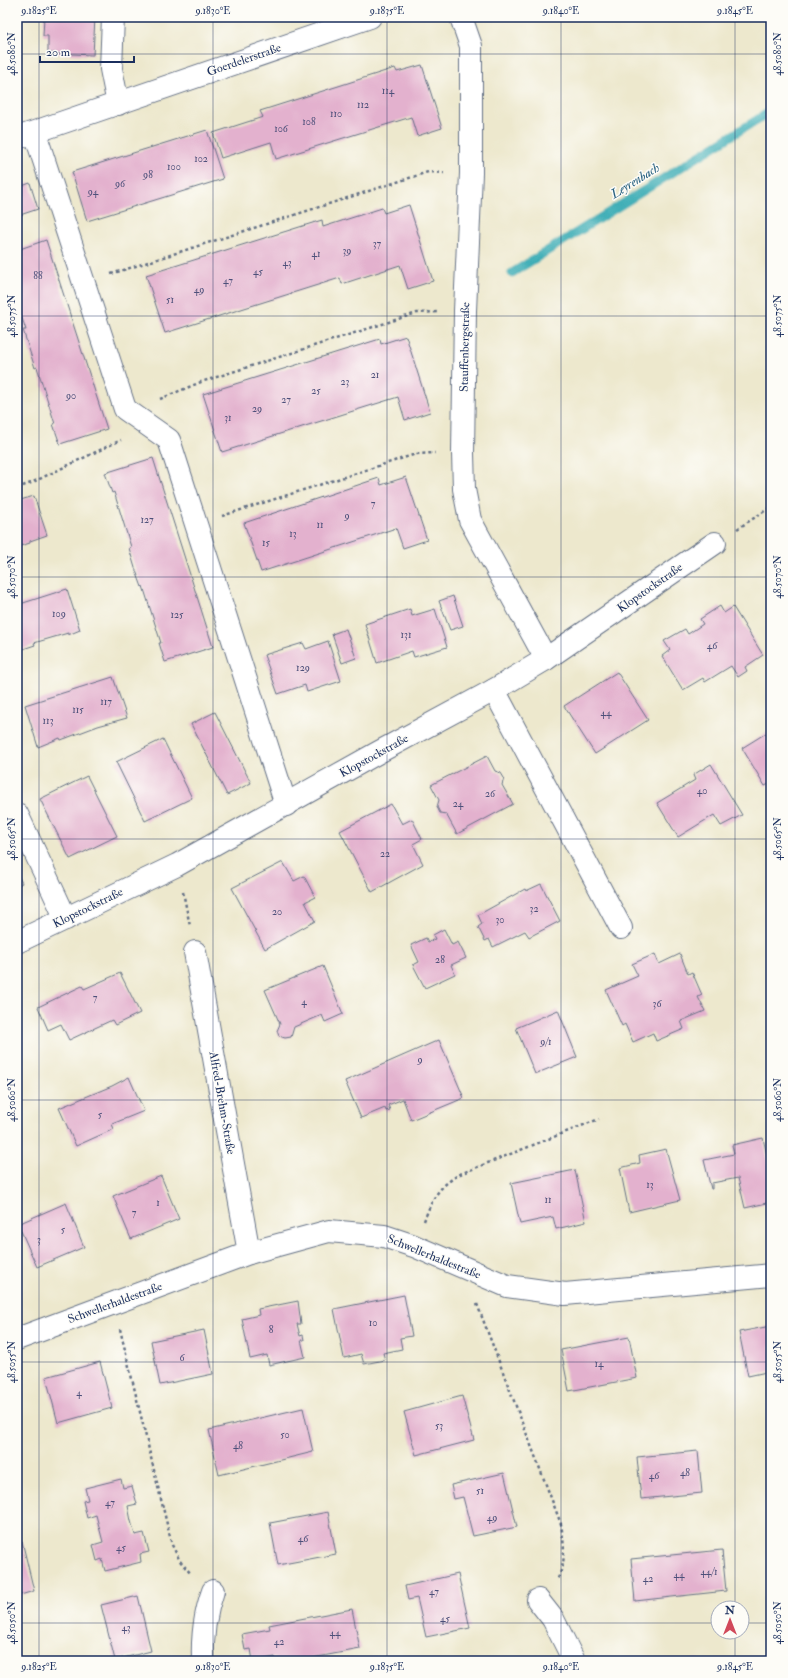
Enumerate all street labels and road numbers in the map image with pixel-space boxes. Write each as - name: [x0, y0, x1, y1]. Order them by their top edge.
- street label: Goerdelerstraße: [205, 40, 283, 80]
- street label: Stauffenbergstraße: [457, 302, 473, 392]
- street label: Klopstockstraße: [614, 560, 686, 616]
- street label: Klopstockstraße: [337, 731, 411, 781]
- street label: Klopstockstraße: [50, 885, 126, 931]
- street label: Alfred-Brehm-Straße: [205, 1049, 238, 1156]
- street label: Schwellerhaldestraße: [385, 1231, 483, 1283]
- street label: Schwellerhaldestraße: [66, 1279, 164, 1327]

